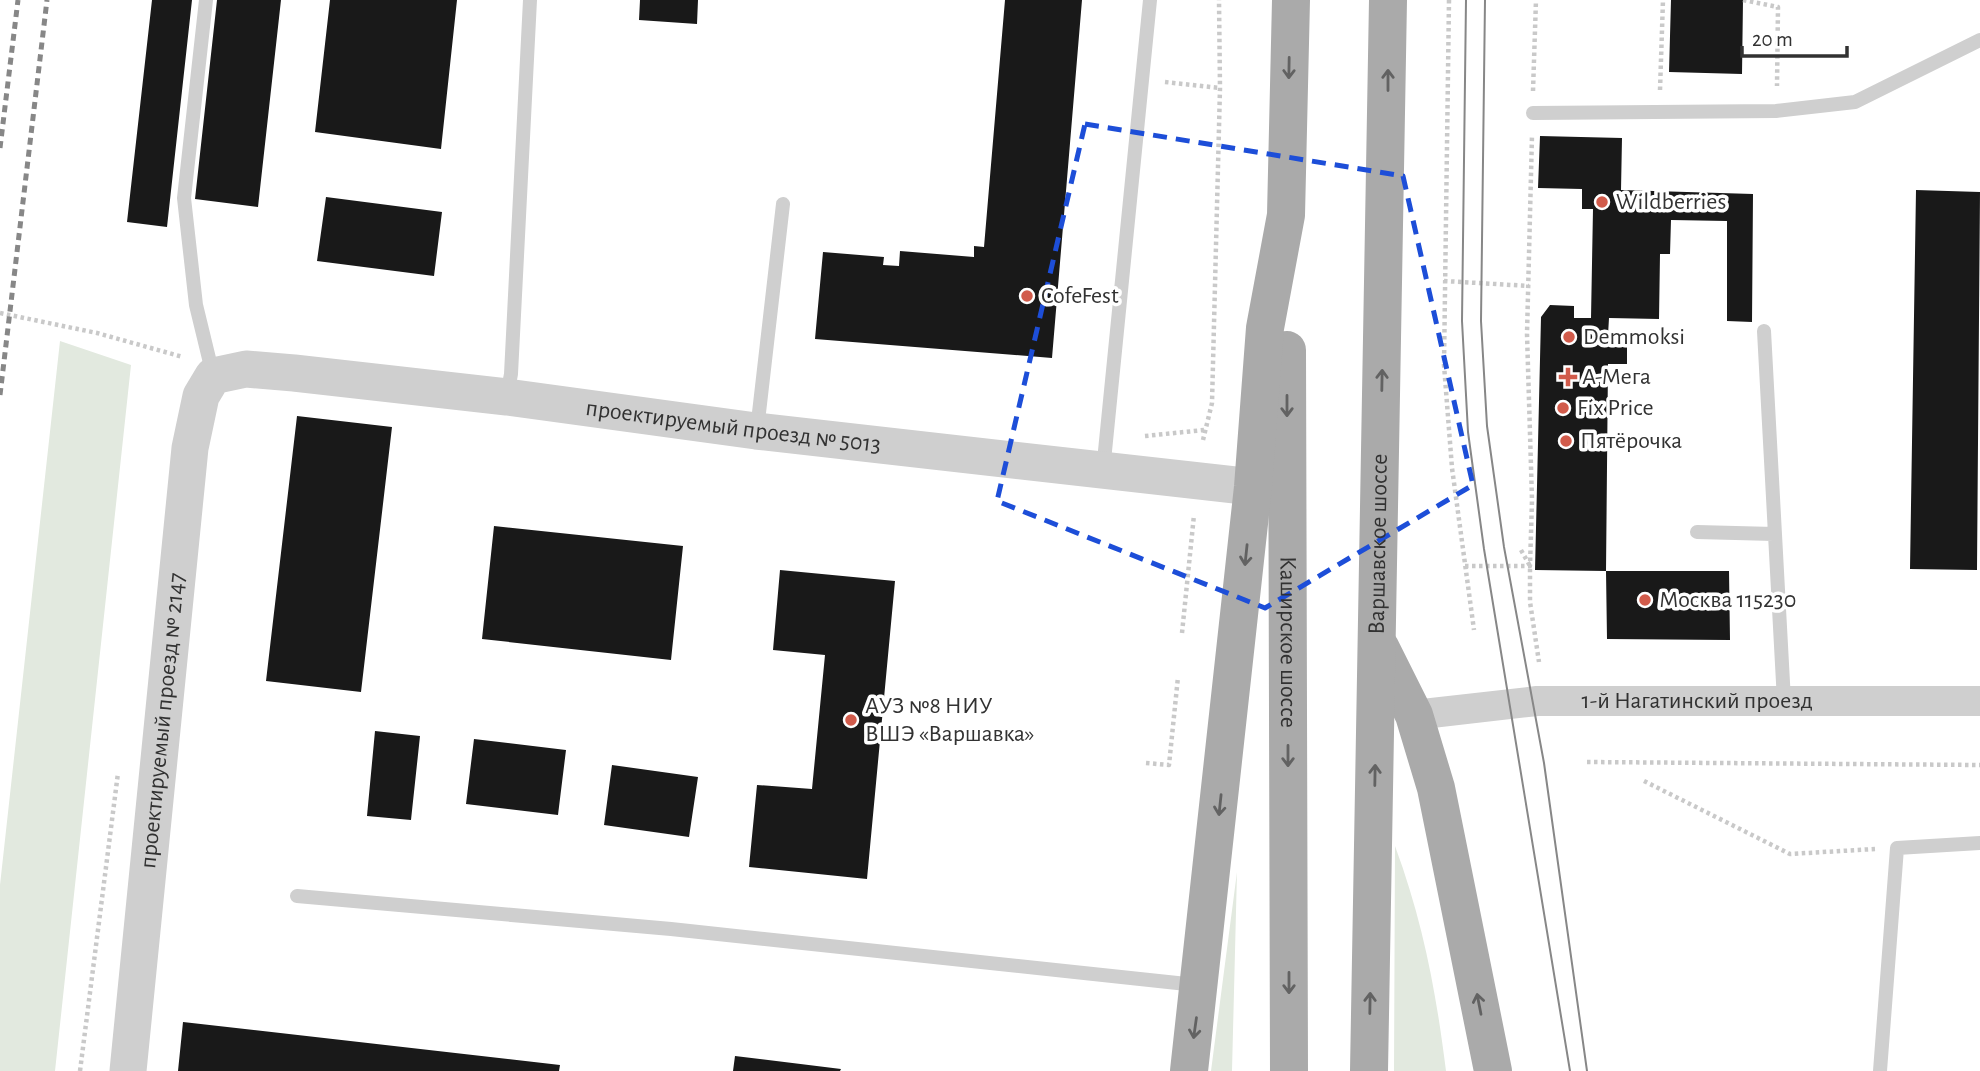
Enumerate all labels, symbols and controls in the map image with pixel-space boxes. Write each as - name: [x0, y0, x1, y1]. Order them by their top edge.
- scale bar: [1742, 14, 1847, 58]
- text: 20 m: [1752, 29, 1793, 50]
- one-way arrow: [1283, 56, 1296, 79]
- one-way arrow: [1381, 69, 1394, 92]
- place label: Wildberries: [1616, 190, 1726, 214]
- marker: Wildberries: [1594, 194, 1610, 210]
- place label: CofeFest: [1041, 284, 1119, 308]
- marker: CofeFest: [1019, 288, 1035, 304]
- place label: Demmoksi: [1583, 325, 1685, 349]
- marker: Demmoksi: [1561, 329, 1577, 345]
- place label: А-Мега: [1582, 365, 1651, 389]
- one-way arrow: [1376, 368, 1389, 391]
- marker: А-Мега: [1560, 369, 1576, 385]
- one-way arrow: [1280, 394, 1294, 417]
- street label: проектируемый проезд № 5013: [584, 396, 882, 457]
- place label: Fix Price: [1577, 396, 1654, 420]
- marker: Fix Price: [1555, 400, 1571, 416]
- place label: Пятёрочка: [1580, 429, 1682, 453]
- marker: Пятёрочка: [1558, 433, 1574, 449]
- street label: Варшавское шоссе: [1365, 453, 1392, 635]
- one-way arrow: [1239, 543, 1252, 565]
- street label: Каширское шоссе: [1276, 556, 1300, 728]
- street label: проектируемый проезд № 2147: [136, 572, 190, 870]
- place label: Москва 115230: [1659, 588, 1796, 612]
- marker: Москва 115230: [1637, 592, 1653, 608]
- street label: 1-й Нагатинский проезд: [1582, 689, 1813, 713]
- place label: АУЗ №8 НИУ ВШЭ «Варшавка»: [865, 694, 1034, 746]
- marker: АУЗ №8 НИУ ВШЭ «Варшавка»: [843, 712, 859, 728]
- one-way arrow: [1281, 744, 1295, 767]
- one-way arrow: [1368, 764, 1381, 787]
- one-way arrow: [1213, 793, 1226, 816]
- one-way arrow: [1282, 972, 1296, 995]
- one-way arrow: [1363, 992, 1377, 1015]
- one-way arrow: [1472, 993, 1486, 1016]
- one-way arrow: [1189, 1017, 1202, 1039]

